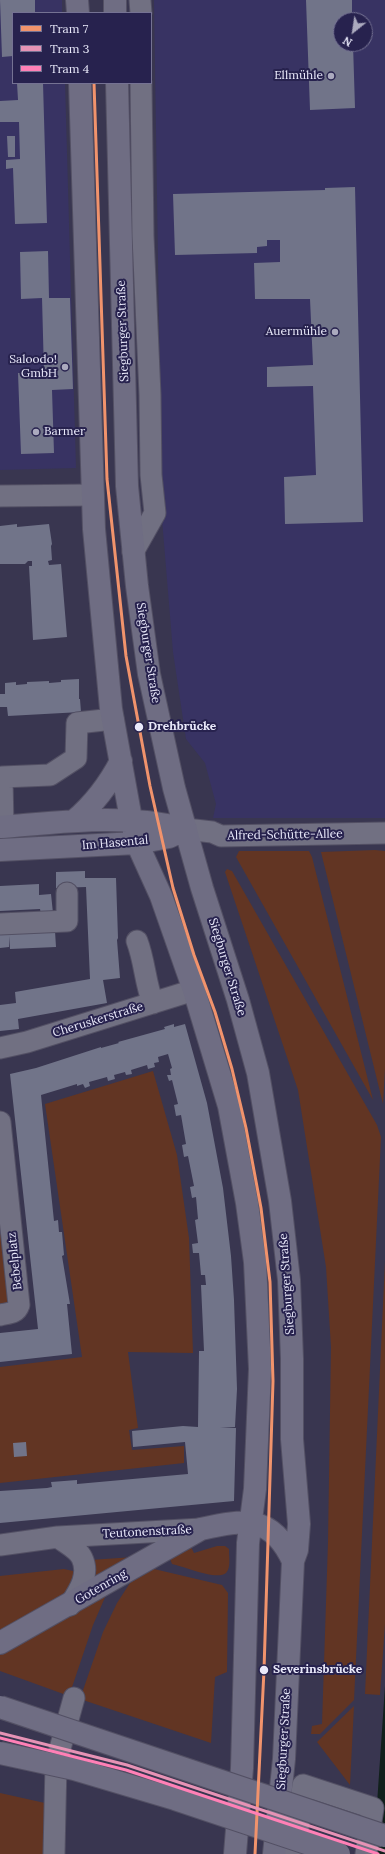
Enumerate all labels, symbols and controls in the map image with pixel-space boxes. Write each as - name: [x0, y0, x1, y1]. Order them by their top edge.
- legend: [12, 12, 152, 84]
- north arrow: [333, 12, 373, 52]
- text: Tram 7: [50, 21, 88, 36]
- text: N: [340, 33, 355, 50]
- text: Tram 3: [50, 41, 89, 56]
- text: Tram 4: [50, 61, 89, 76]
- place label: Ellmühle: [274, 69, 323, 83]
- marker: Ellmühle: [326, 71, 336, 81]
- street label: Siegburger Straße: [114, 280, 132, 382]
- place label: Auermühle: [266, 325, 327, 339]
- marker: Auermühle: [330, 327, 340, 337]
- place label: Saloodo! GmbH: [9, 353, 57, 381]
- marker: Saloodo! GmbH: [60, 362, 70, 372]
- place label: Barmer: [44, 425, 85, 439]
- marker: Barmer: [31, 427, 41, 437]
- street label: Siegburger Straße: [133, 602, 163, 704]
- place label: Drehbrücke: [148, 720, 216, 734]
- marker: Drehbrücke: [133, 721, 145, 733]
- street label: Alfred-Schütte-Allee: [227, 827, 343, 843]
- street label: Im Hasental: [81, 833, 149, 853]
- street label: Siegburger Straße: [205, 916, 249, 1018]
- street label: Cheruskerstraße: [51, 999, 145, 1041]
- street label: Bebelplatz: [5, 1231, 25, 1291]
- street label: Siegburger Straße: [276, 1233, 298, 1335]
- street label: Teutonenstraße: [102, 1522, 192, 1542]
- street label: Gotenring: [73, 1566, 129, 1608]
- place label: Severinsbrücke: [273, 1663, 362, 1677]
- marker: Severinsbrücke: [258, 1664, 270, 1676]
- street label: Siegburger Straße: [274, 1688, 294, 1790]

